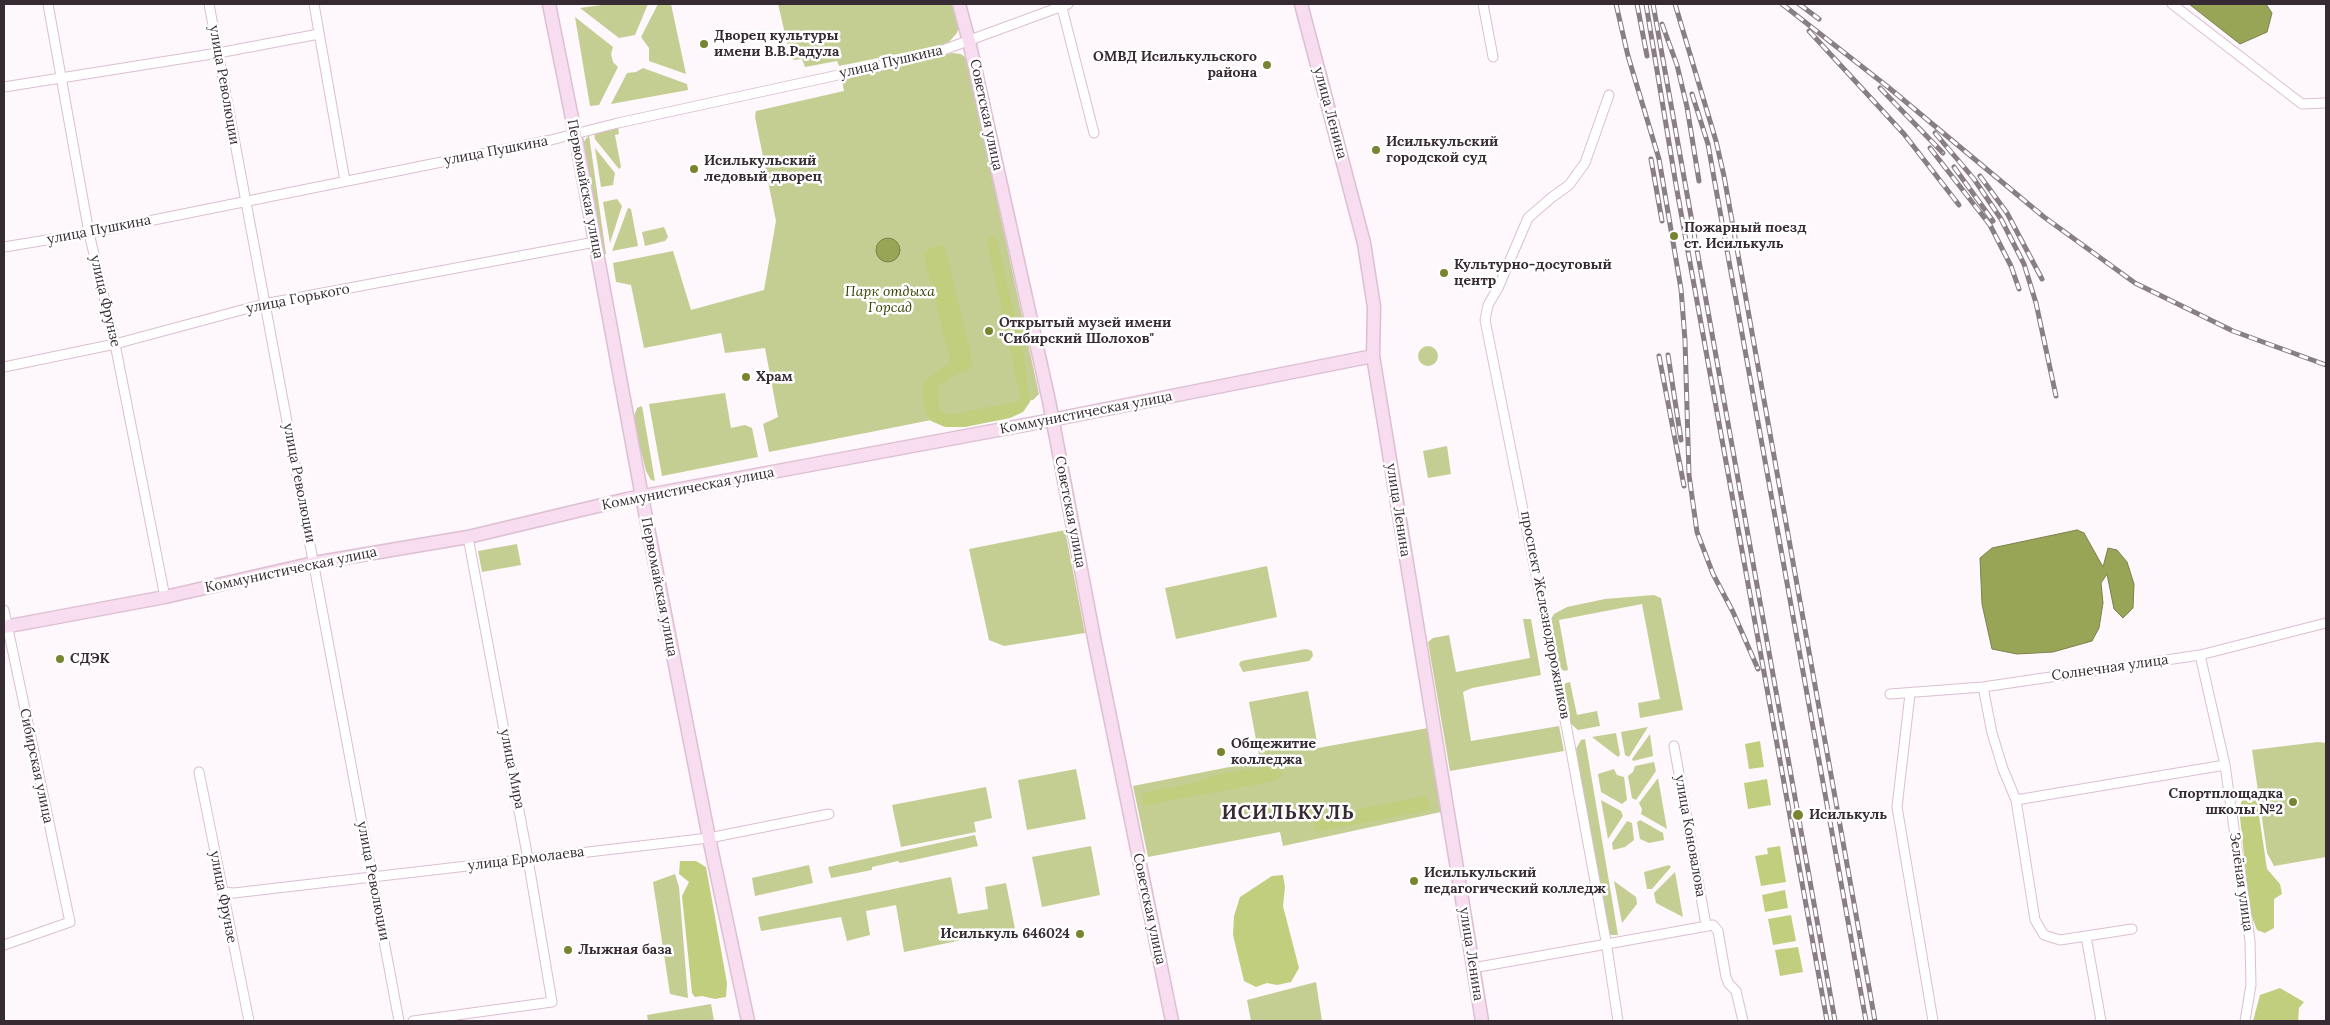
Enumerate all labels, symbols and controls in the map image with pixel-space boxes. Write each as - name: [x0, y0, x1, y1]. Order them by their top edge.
- street label: улица Революции: [205, 24, 243, 146]
- place label: Дворец культуры имени В.В.Радула: [714, 28, 839, 60]
- marker: Дворец культуры имени В.В.Радула: [698, 38, 710, 50]
- street label: улица Пушкина: [838, 42, 944, 82]
- place label: ОМВД Исилькульского района: [1093, 49, 1257, 82]
- street label: Советская улица: [966, 58, 1006, 172]
- marker: ОМВД Исилькульского района: [1261, 59, 1273, 71]
- street label: улица Ленина: [1310, 65, 1350, 161]
- street label: Первомайская улица: [563, 118, 607, 260]
- street label: улица Пушкина: [443, 133, 549, 169]
- place label: Исилькульский городской суд: [1386, 134, 1498, 166]
- marker: Исилькульский городской суд: [1370, 144, 1382, 156]
- place label: Исилькульский ледовый дворец: [704, 153, 822, 186]
- marker: Исилькульский ледовый дворец: [688, 163, 700, 175]
- street label: улица Пушкина: [46, 212, 152, 248]
- place label: Пожарный поезд ст. Исилькуль: [1684, 220, 1806, 252]
- marker: Пожарный поезд ст. Исилькуль: [1668, 230, 1680, 242]
- street label: улица Фрунзе: [86, 253, 124, 349]
- place label: Культурно-досуговый центр: [1454, 257, 1612, 290]
- marker: Культурно-досуговый центр: [1438, 267, 1450, 279]
- street label: улица Горького: [245, 281, 351, 317]
- park label: Парк отдыха Горсад: [845, 284, 935, 316]
- place label: Открытый музей имени "Сибирский Шолохов": [999, 315, 1171, 348]
- marker: Открытый музей имени "Сибирский Шолохов": [983, 325, 995, 337]
- place label: Храм: [756, 369, 793, 385]
- marker: Храм: [740, 371, 752, 383]
- street label: Коммунистическая улица: [998, 388, 1174, 438]
- street label: улица Революции: [279, 422, 319, 544]
- street label: Советская улица: [1051, 455, 1089, 569]
- street label: улица Ленина: [1382, 462, 1414, 558]
- street label: Коммунистическая улица: [600, 464, 776, 514]
- street label: проспект Железнодорожников: [1517, 510, 1573, 720]
- street label: Первомайская улица: [637, 516, 681, 658]
- street label: Коммунистическая улица: [204, 544, 378, 596]
- place label: СДЭК: [70, 651, 110, 667]
- street label: Солнечная улица: [2050, 651, 2170, 685]
- marker: СДЭК: [54, 653, 66, 665]
- street label: Сибирская улица: [16, 707, 56, 825]
- street label: улица Мира: [496, 728, 528, 810]
- place label: Общежитие колледжа: [1231, 736, 1316, 769]
- marker: Общежитие колледжа: [1215, 746, 1227, 758]
- street label: улица Коновалова: [1671, 774, 1709, 898]
- place label: Спортплощадка школы №2: [2169, 786, 2283, 819]
- marker: Спортплощадка школы №2: [2287, 796, 2299, 808]
- district label: ИСИЛЬКУЛЬ: [1220, 803, 1356, 825]
- place label: Исилькуль: [1809, 807, 1887, 823]
- marker: Исилькуль: [1791, 808, 1805, 822]
- street label: улица Революции: [353, 820, 393, 942]
- street label: Зелёная улица: [2226, 832, 2256, 932]
- street label: улица Ермолаева: [467, 844, 585, 874]
- street label: улица Фрунзе: [206, 849, 240, 945]
- street label: Советская улица: [1129, 852, 1169, 966]
- place label: Исилькульский педагогический колледж: [1424, 865, 1606, 898]
- marker: Исилькульский педагогический колледж: [1408, 875, 1420, 887]
- street label: улица Ленина: [1455, 906, 1487, 1002]
- place label: Исилькуль 646024: [940, 926, 1070, 942]
- marker: Исилькуль 646024: [1074, 928, 1086, 940]
- place label: Лыжная база: [578, 942, 672, 958]
- marker: Лыжная база: [562, 944, 574, 956]

